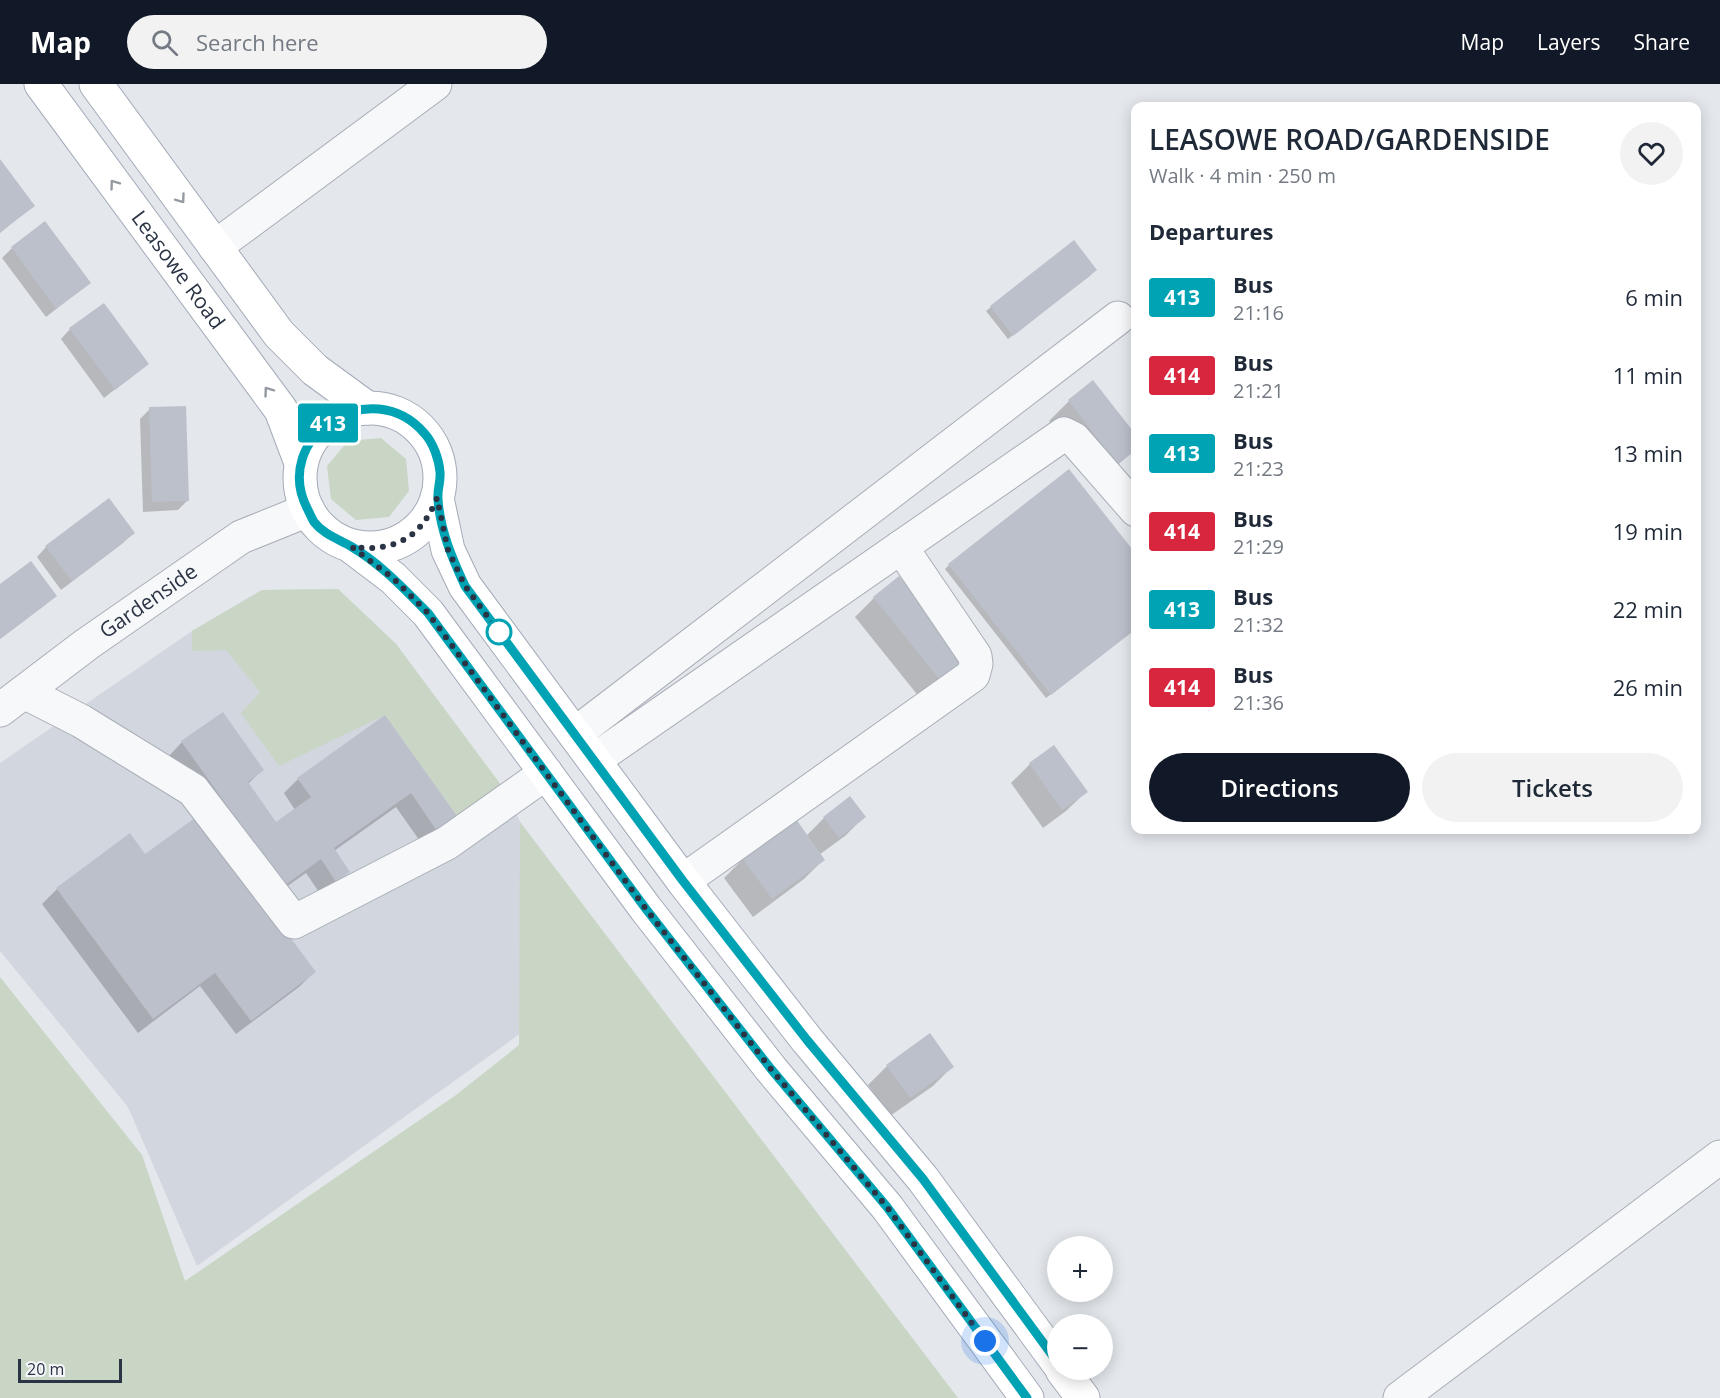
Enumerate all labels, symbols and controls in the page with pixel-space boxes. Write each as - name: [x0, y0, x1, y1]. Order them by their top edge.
- search box: [127, 15, 547, 69]
- text: Map: [30, 23, 91, 61]
- icon: search: [148, 26, 181, 59]
- text: Search here: [196, 27, 319, 57]
- text: Map: [1461, 28, 1504, 56]
- text: Layers: [1537, 28, 1601, 56]
- text: Share: [1634, 28, 1690, 56]
- text: LEASOWE ROAD/GARDENSIDE: [1149, 120, 1550, 158]
- button: heart: [1620, 122, 1683, 185]
- text: Walk · 4 min · 250 m: [1149, 162, 1336, 189]
- one-way arrow: [111, 179, 122, 190]
- one-way arrow: [173, 192, 184, 203]
- street label: Leasowe Road: [126, 204, 232, 334]
- text: Departures: [1149, 216, 1273, 246]
- text: Bus: [1233, 269, 1273, 299]
- text: 6 min: [1625, 282, 1683, 312]
- text: 413: [1164, 283, 1200, 311]
- text: 21:16: [1233, 299, 1284, 326]
- text: Bus: [1233, 347, 1273, 377]
- text: 11 min: [1613, 360, 1683, 390]
- text: 414: [1164, 361, 1200, 389]
- text: 21:21: [1233, 377, 1284, 404]
- one-way arrow: [264, 387, 275, 398]
- line badge: 413: [294, 404, 362, 442]
- text: 413: [310, 409, 346, 437]
- text: Bus: [1233, 425, 1273, 455]
- text: 13 min: [1613, 438, 1683, 468]
- text: 413: [1164, 439, 1200, 467]
- text: 21:23: [1233, 455, 1284, 482]
- text: Bus: [1233, 503, 1273, 533]
- text: 19 min: [1613, 516, 1683, 546]
- text: 414: [1164, 517, 1200, 545]
- text: 21:29: [1233, 533, 1284, 560]
- street label: Gardenside: [93, 557, 202, 644]
- text: Bus: [1233, 581, 1273, 611]
- text: 22 min: [1613, 594, 1683, 624]
- text: 413: [1164, 595, 1200, 623]
- text: 21:32: [1233, 611, 1284, 638]
- unlabelled marker: [486, 619, 512, 645]
- text: Bus: [1233, 659, 1273, 689]
- text: 26 min: [1613, 672, 1683, 702]
- text: 414: [1164, 673, 1200, 701]
- text: 21:36: [1233, 689, 1284, 716]
- button: Directions: [1149, 753, 1410, 822]
- button: Tickets: [1422, 753, 1683, 822]
- map controls: [1047, 1236, 1113, 1380]
- button: +: [1047, 1236, 1113, 1302]
- button: −: [1047, 1314, 1113, 1380]
- your location: [970, 1326, 1000, 1356]
- scale bar: [18, 1356, 122, 1384]
- text: 20 m: [27, 1358, 64, 1380]

